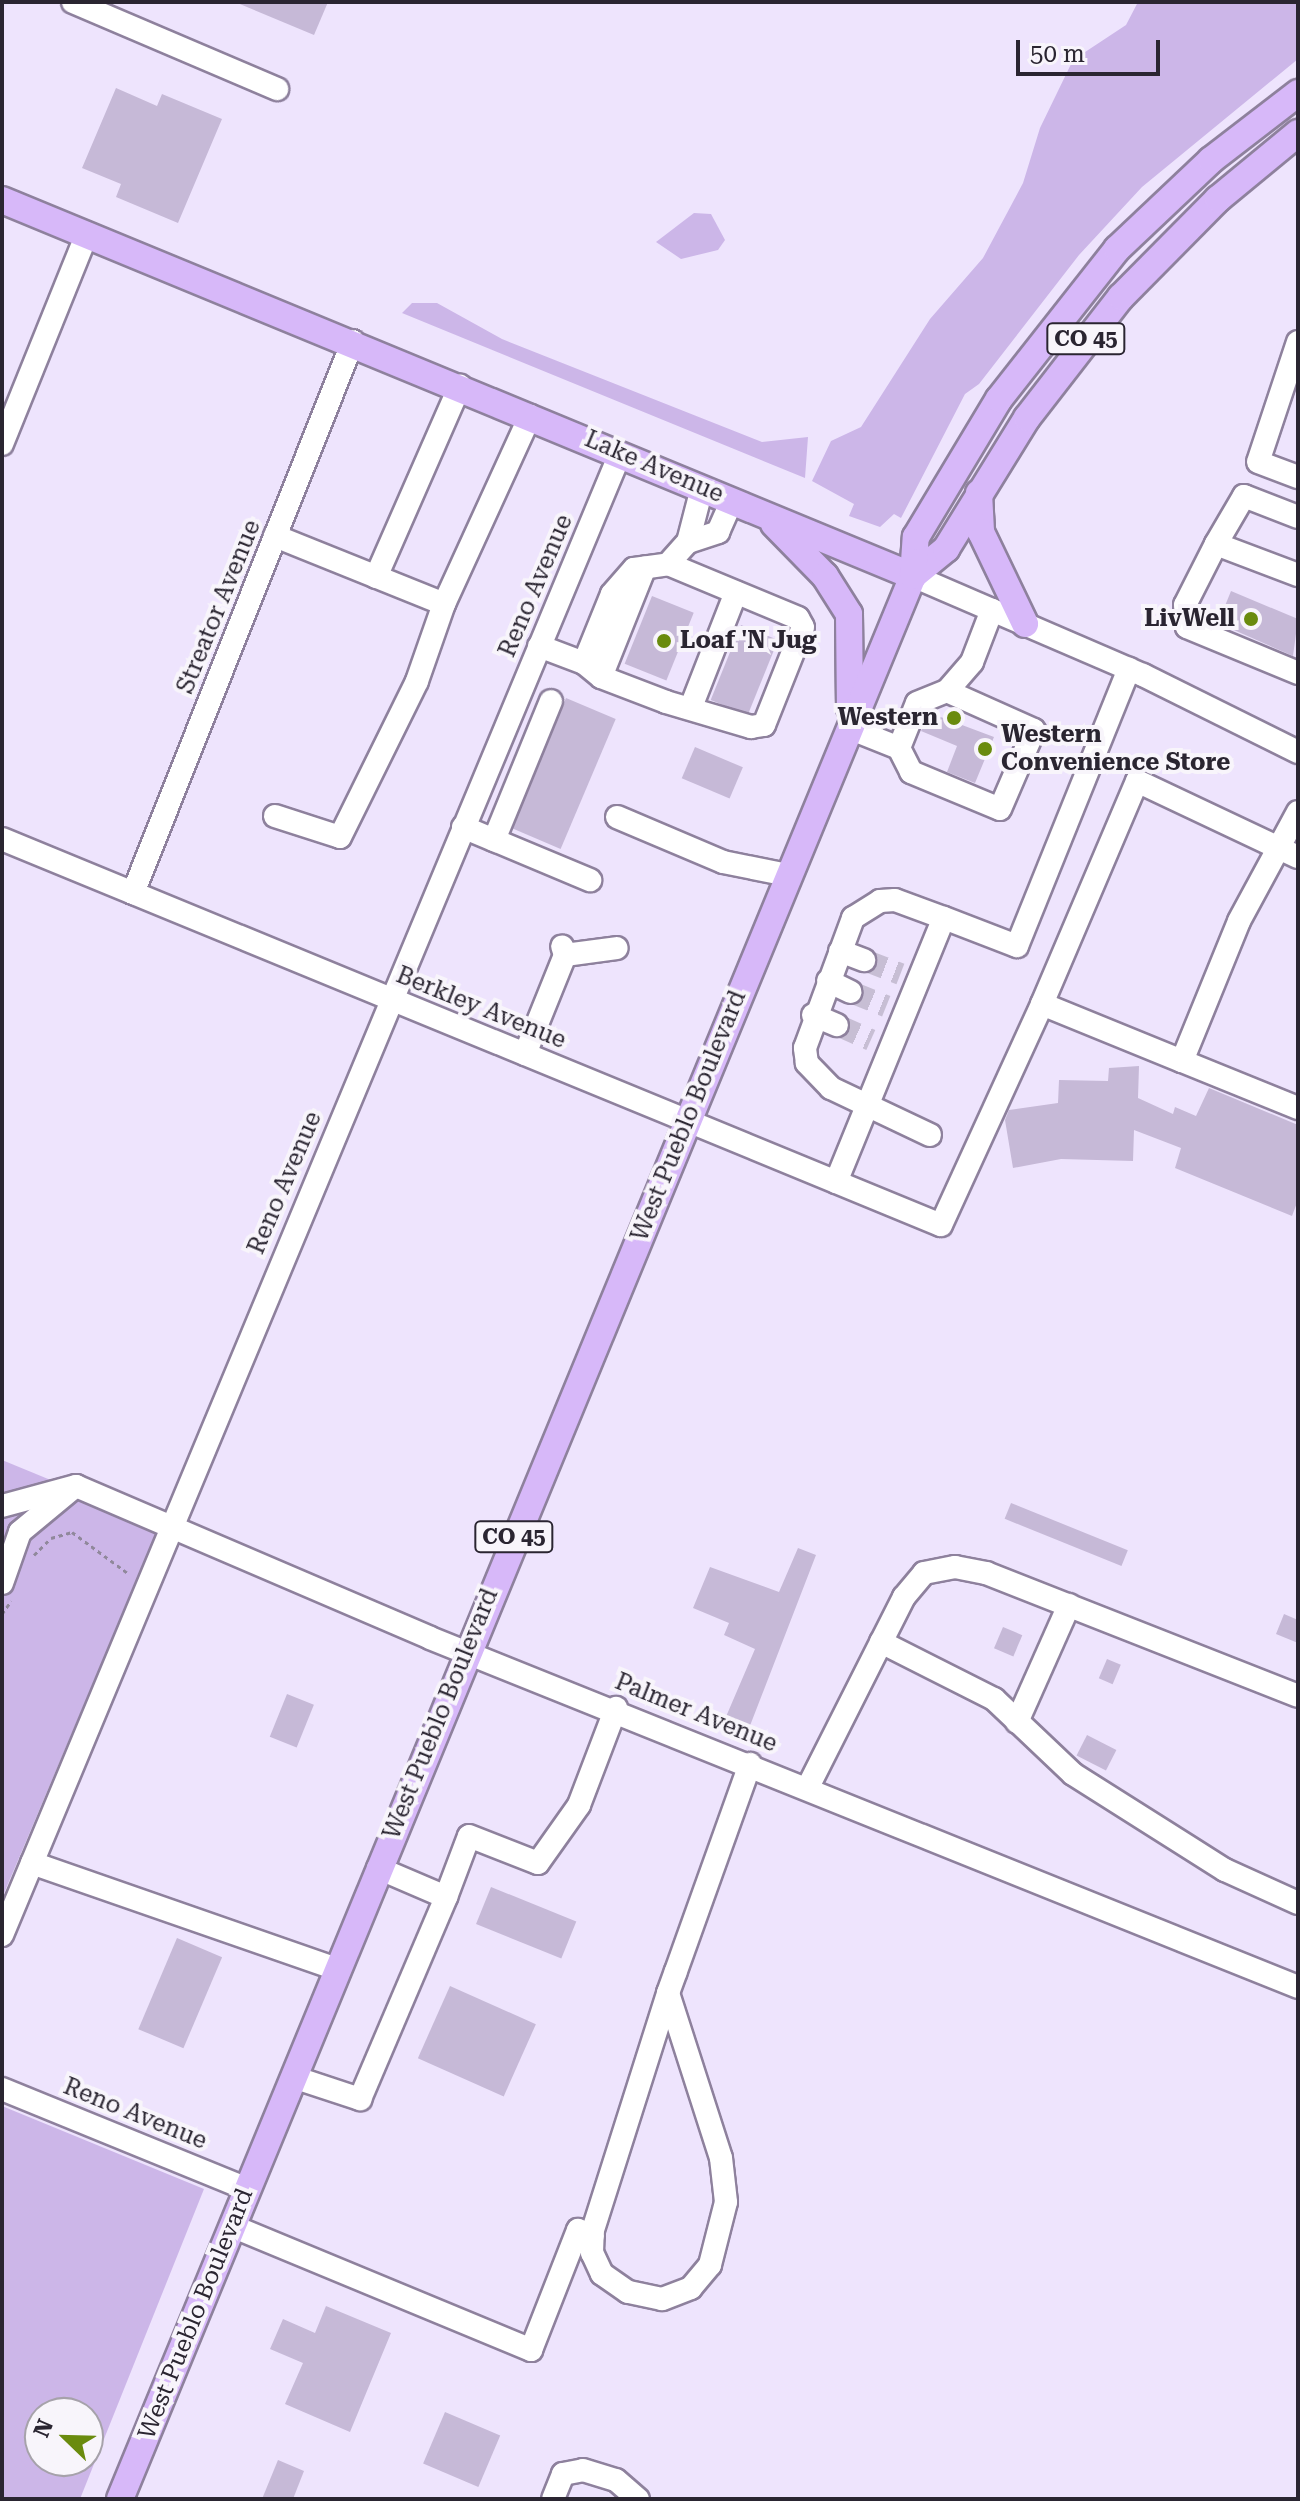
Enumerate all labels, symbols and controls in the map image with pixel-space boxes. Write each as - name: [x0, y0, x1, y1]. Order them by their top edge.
- scale bar: [1020, 24, 1164, 74]
- text: 50 m: [1030, 40, 1085, 68]
- road number: CO 45: [1046, 321, 1126, 357]
- street label: Lake Avenue: [580, 425, 728, 509]
- street label: Reno Avenue: [493, 510, 579, 662]
- street label: Streator Avenue: [171, 516, 267, 698]
- place label: LivWell: [1144, 605, 1235, 633]
- marker: LivWell: [1242, 610, 1260, 628]
- place label: Loaf 'N Jug: [680, 627, 817, 655]
- marker: Loaf 'N Jug: [655, 632, 673, 650]
- place label: Western: [837, 704, 938, 732]
- marker: Western: [945, 709, 963, 727]
- place label: Western Convenience Store: [1001, 721, 1230, 777]
- marker: Western Convenience Store: [976, 740, 994, 758]
- street label: Berkley Avenue: [392, 961, 570, 1055]
- street label: West Pueblo Boulevard: [625, 986, 753, 1246]
- street label: Reno Avenue: [242, 1107, 328, 1259]
- road number: CO 45: [474, 1519, 554, 1555]
- street label: West Pueblo Boulevard: [377, 1584, 505, 1844]
- street label: Palmer Avenue: [611, 1667, 781, 1759]
- street label: Reno Avenue: [59, 2072, 211, 2156]
- street label: West Pueblo Boulevard: [132, 2184, 260, 2444]
- north arrow: [24, 2397, 104, 2477]
- text: N: [28, 2416, 58, 2441]

